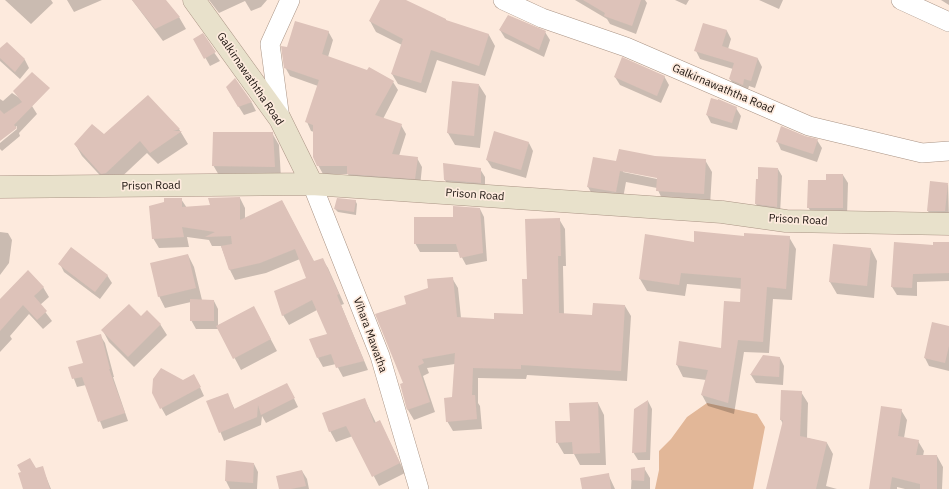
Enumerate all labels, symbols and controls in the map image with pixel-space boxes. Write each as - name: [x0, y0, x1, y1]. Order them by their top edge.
- street label: Galkirnawaththa Road: [214, 30, 286, 128]
- street label: Galkirnawaththa Road: [670, 62, 776, 116]
- street label: Prison Road: [121, 179, 181, 193]
- street label: Prison Road: [445, 186, 505, 204]
- street label: Prison Road: [768, 212, 828, 228]
- street label: Vihara Mawatha: [350, 296, 390, 374]

